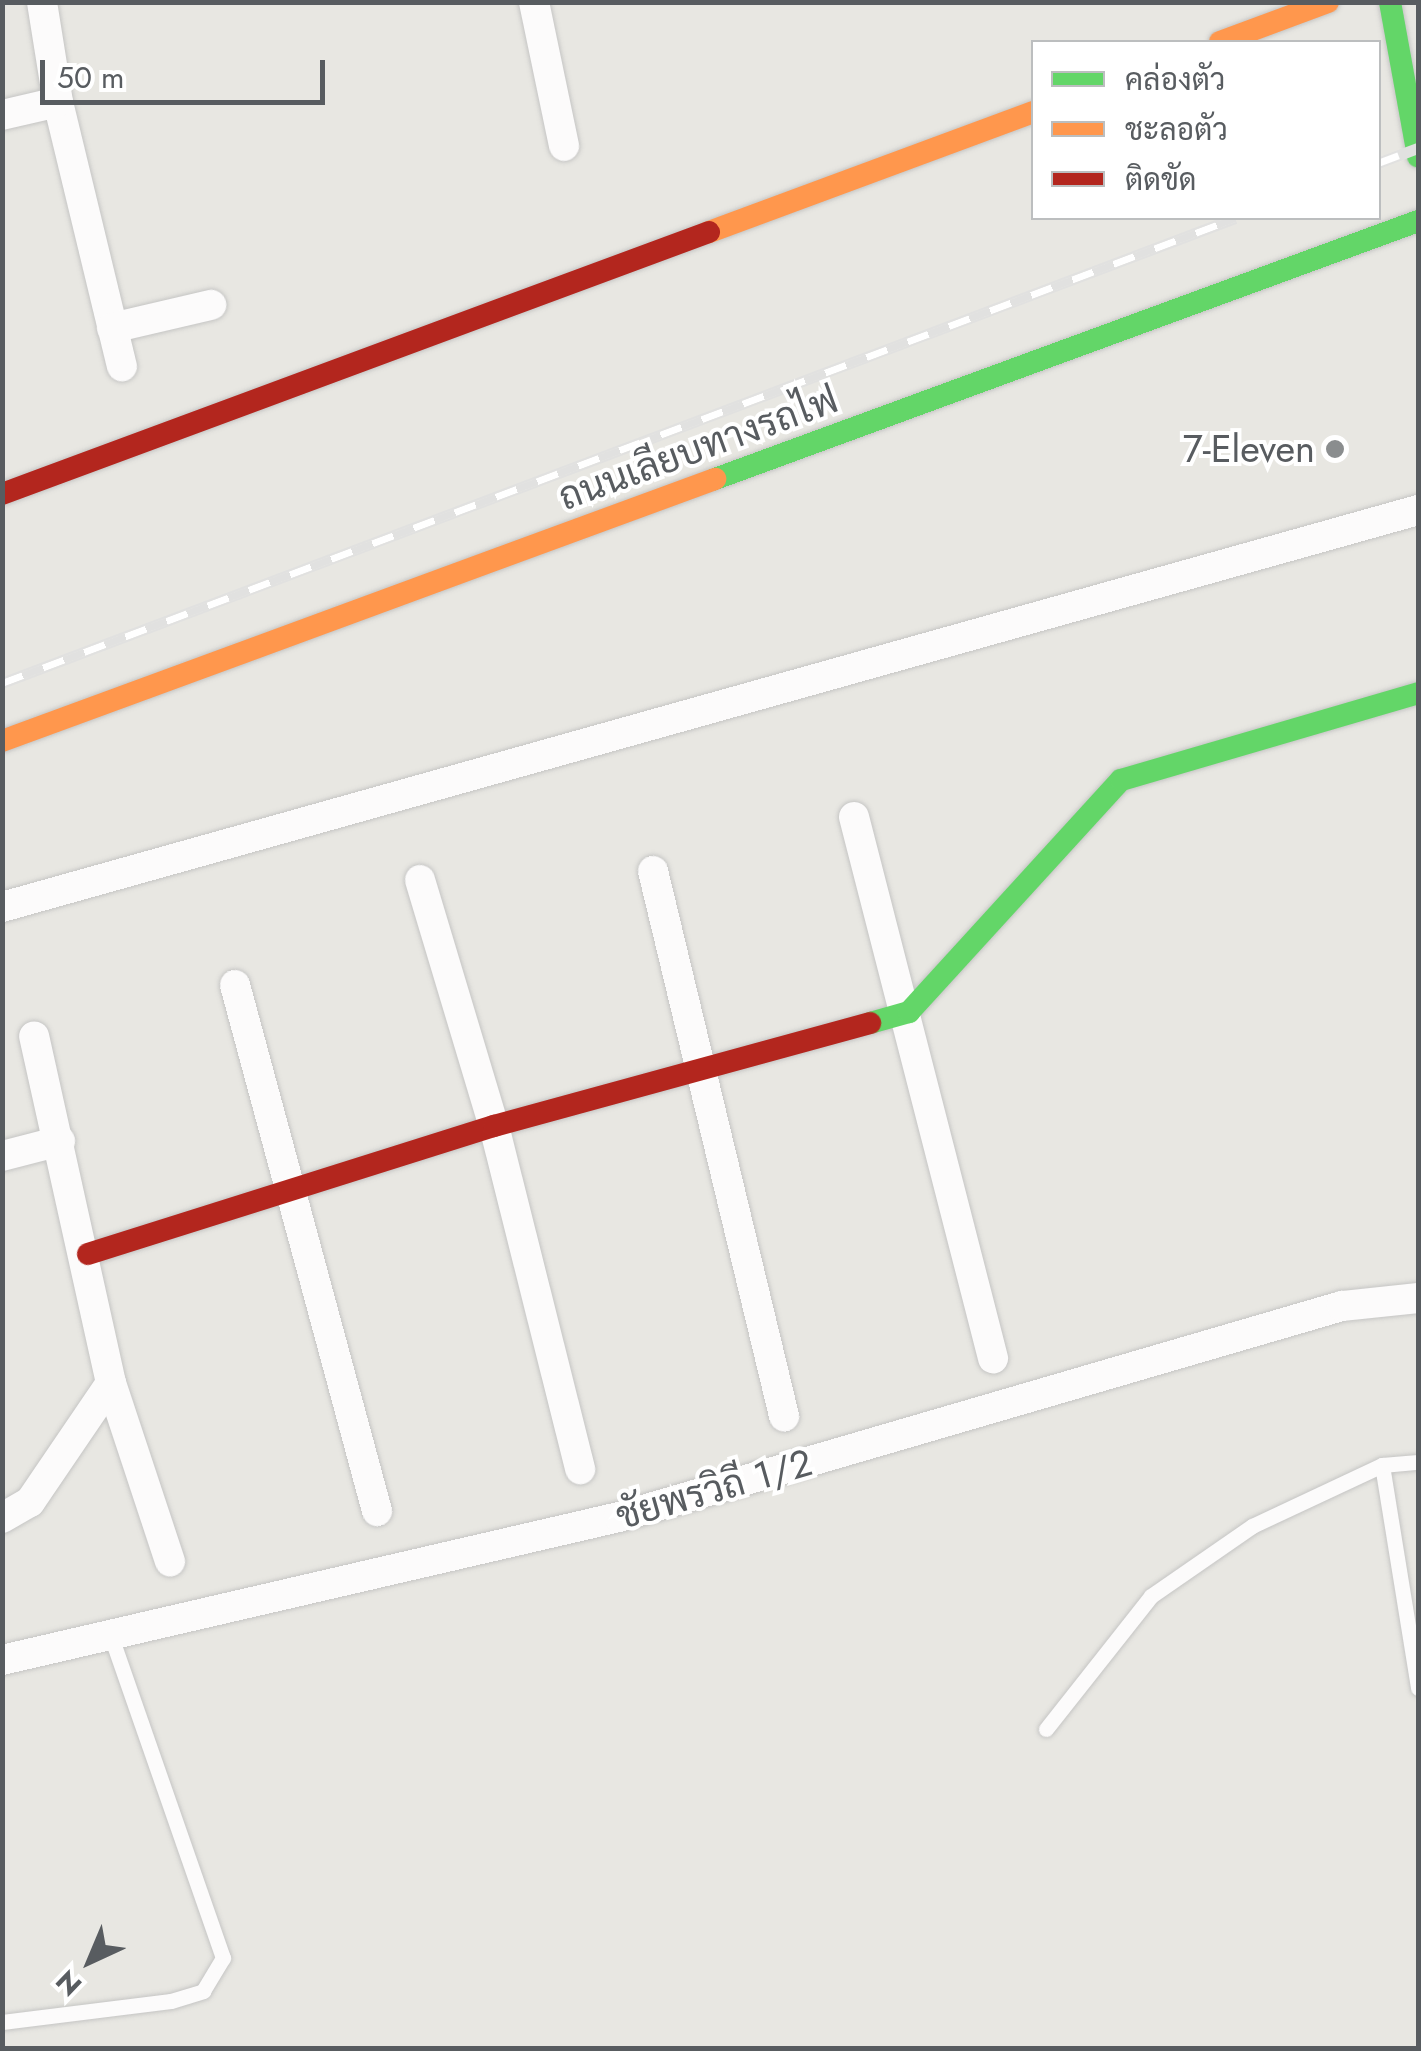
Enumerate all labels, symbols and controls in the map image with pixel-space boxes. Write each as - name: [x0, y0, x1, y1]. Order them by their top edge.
- scale bar: [45, 40, 330, 102]
- legend: [1031, 40, 1381, 220]
- text: 50 m: [57, 56, 124, 99]
- text: คล่องตัว: [1125, 58, 1225, 101]
- text: ชะลอตัว: [1125, 108, 1228, 151]
- text: ติดขัด: [1125, 158, 1197, 201]
- street label: ถนนเลียบทางรถไฟ: [552, 376, 844, 520]
- place label: 7-Eleven: [1183, 426, 1315, 472]
- marker: 7-Eleven: [1324, 438, 1346, 460]
- street label: ชัยพรวิถี 1/2: [611, 1439, 817, 1539]
- north arrow: [40, 1911, 140, 2011]
- text: N: [47, 1960, 91, 2005]

